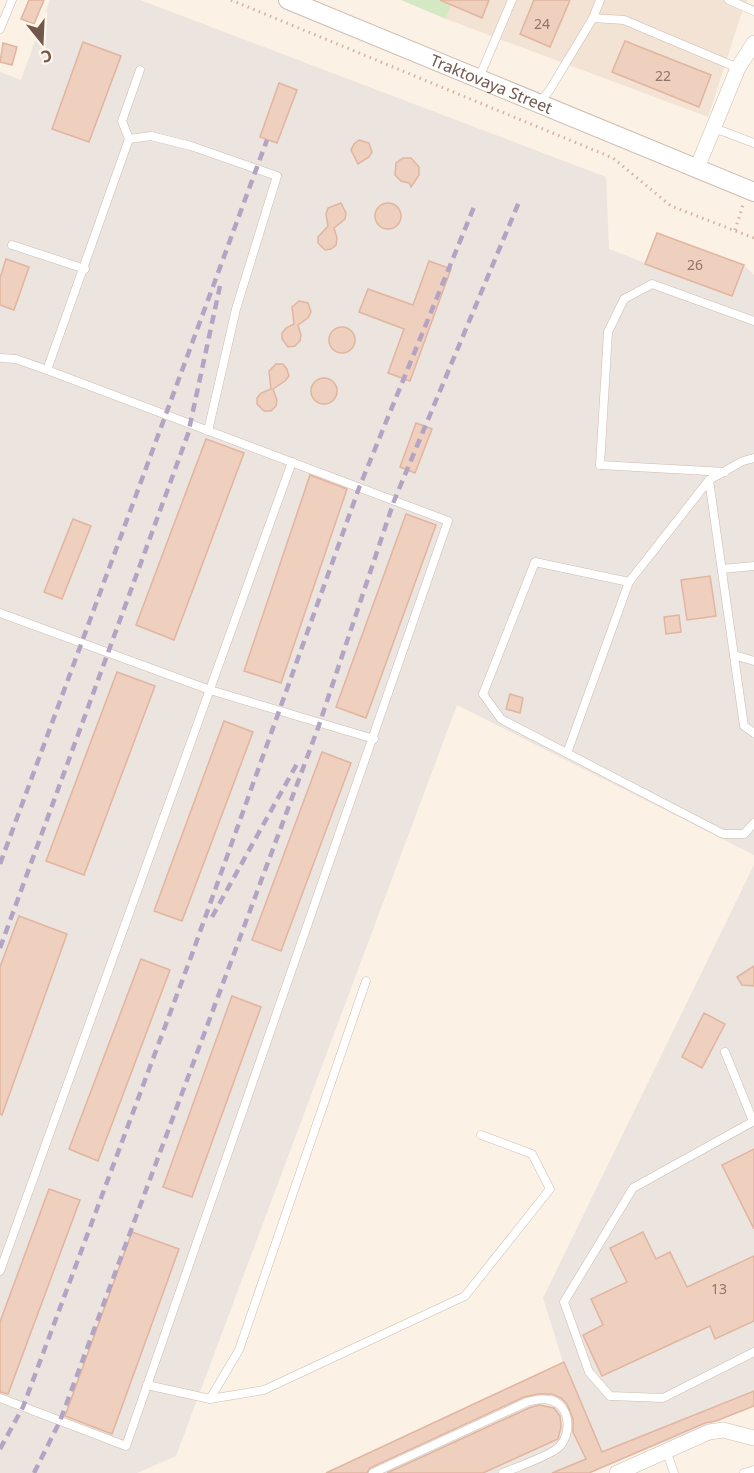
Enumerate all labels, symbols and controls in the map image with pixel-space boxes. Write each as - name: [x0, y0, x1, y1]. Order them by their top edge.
- north arrow: [12, 12, 72, 72]
- house number: 24: [534, 14, 550, 33]
- text: С: [38, 44, 55, 68]
- street label: Traktovaya Street: [427, 49, 556, 119]
- house number: 22: [655, 66, 671, 85]
- house number: 26: [687, 255, 703, 274]
- house number: 13: [711, 1279, 727, 1298]

